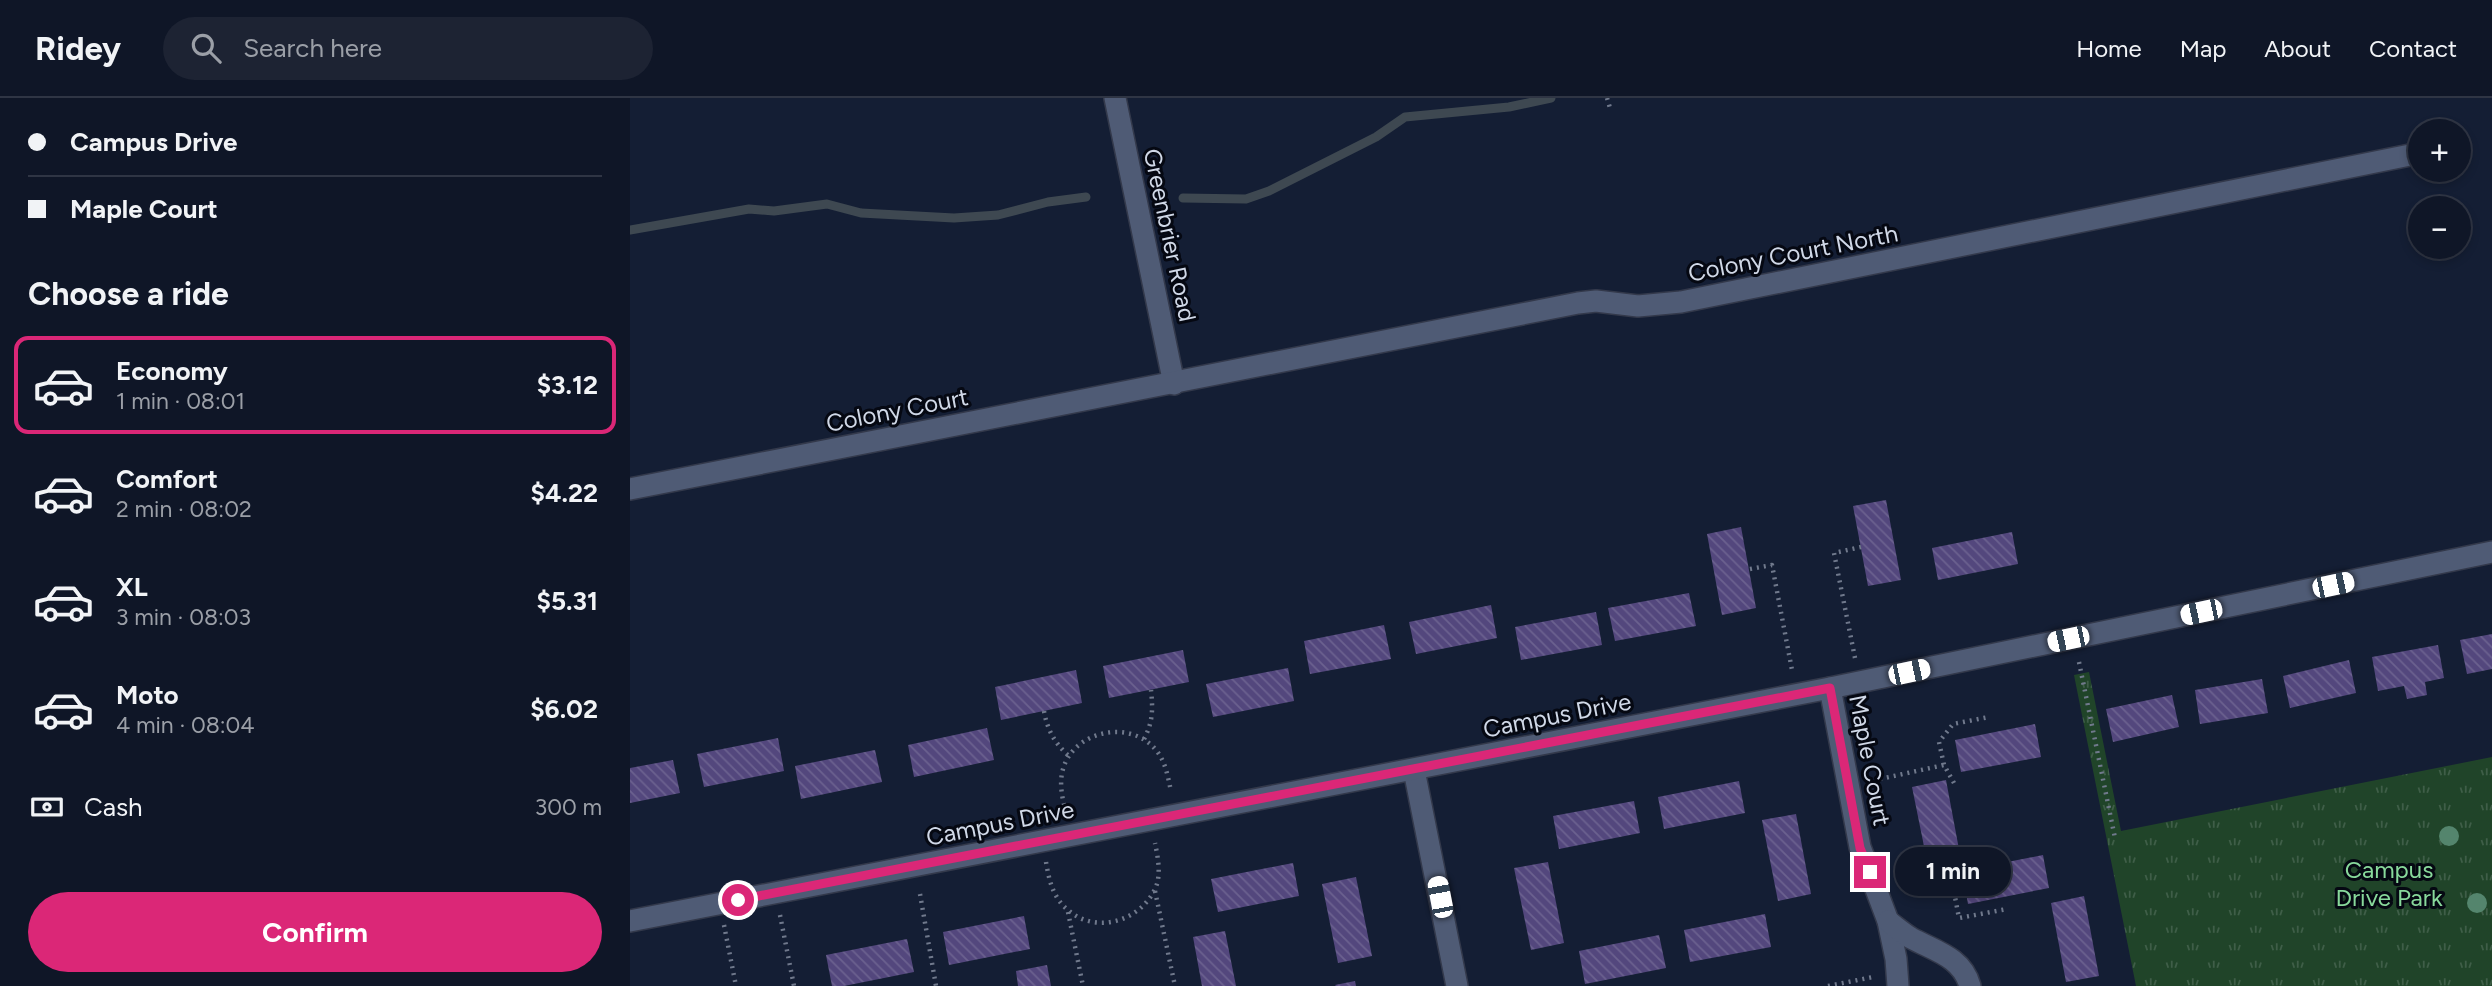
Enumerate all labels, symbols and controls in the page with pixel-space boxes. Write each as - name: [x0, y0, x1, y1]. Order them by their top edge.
- search box: [163, 17, 653, 80]
- text: Ridey: [35, 29, 121, 68]
- icon: search: [187, 29, 225, 67]
- text: Search here: [243, 32, 382, 64]
- text: Home: [2076, 34, 2142, 63]
- text: Map: [2180, 34, 2226, 63]
- text: About: [2264, 34, 2331, 63]
- text: Contact: [2369, 34, 2457, 63]
- map controls: [2408, 119, 2471, 259]
- button: +: [2408, 119, 2471, 182]
- text: Campus Drive: [70, 126, 237, 158]
- street label: Greenbrier Road: [1138, 146, 1202, 324]
- text: Maple Court: [70, 193, 218, 225]
- button: −: [2408, 196, 2471, 259]
- street label: Colony Court North: [1686, 218, 1900, 288]
- text: Choose a ride: [28, 275, 229, 313]
- icon: car: [32, 354, 95, 417]
- text: Economy: [116, 355, 228, 387]
- text: $3.12: [537, 369, 598, 401]
- street label: Colony Court: [824, 382, 970, 438]
- text: 1 min · 08:01: [116, 387, 245, 415]
- icon: car: [32, 462, 95, 525]
- text: Comfort: [116, 463, 218, 495]
- text: $4.22: [531, 477, 598, 509]
- text: 2 min · 08:02: [116, 495, 252, 523]
- icon: car: [32, 570, 95, 633]
- car: [2311, 570, 2356, 600]
- text: XL: [116, 571, 148, 603]
- text: $5.31: [537, 585, 598, 617]
- car: [2179, 597, 2224, 627]
- text: 3 min · 08:03: [116, 603, 251, 631]
- car: [2046, 624, 2091, 654]
- car: [1887, 657, 1932, 687]
- icon: car: [32, 678, 95, 741]
- text: Moto: [116, 679, 179, 711]
- street label: Campus Drive: [1481, 686, 1633, 744]
- street label: Maple Court: [1843, 692, 1897, 828]
- text: $6.02: [530, 693, 598, 725]
- text: 4 min · 08:04: [116, 711, 255, 739]
- icon: cash: [28, 788, 66, 826]
- text: Cash: [84, 791, 143, 823]
- text: 300 m: [535, 793, 602, 821]
- street label: Campus Drive: [924, 794, 1076, 852]
- callout: 1 min: [1894, 848, 2010, 896]
- park label: Campus Drive Park: [2335, 855, 2443, 912]
- route end: [1854, 856, 1886, 888]
- text: 1 min: [1926, 857, 1980, 885]
- car: [1426, 874, 1455, 920]
- route start: [722, 884, 754, 916]
- button: Confirm: [28, 892, 602, 972]

